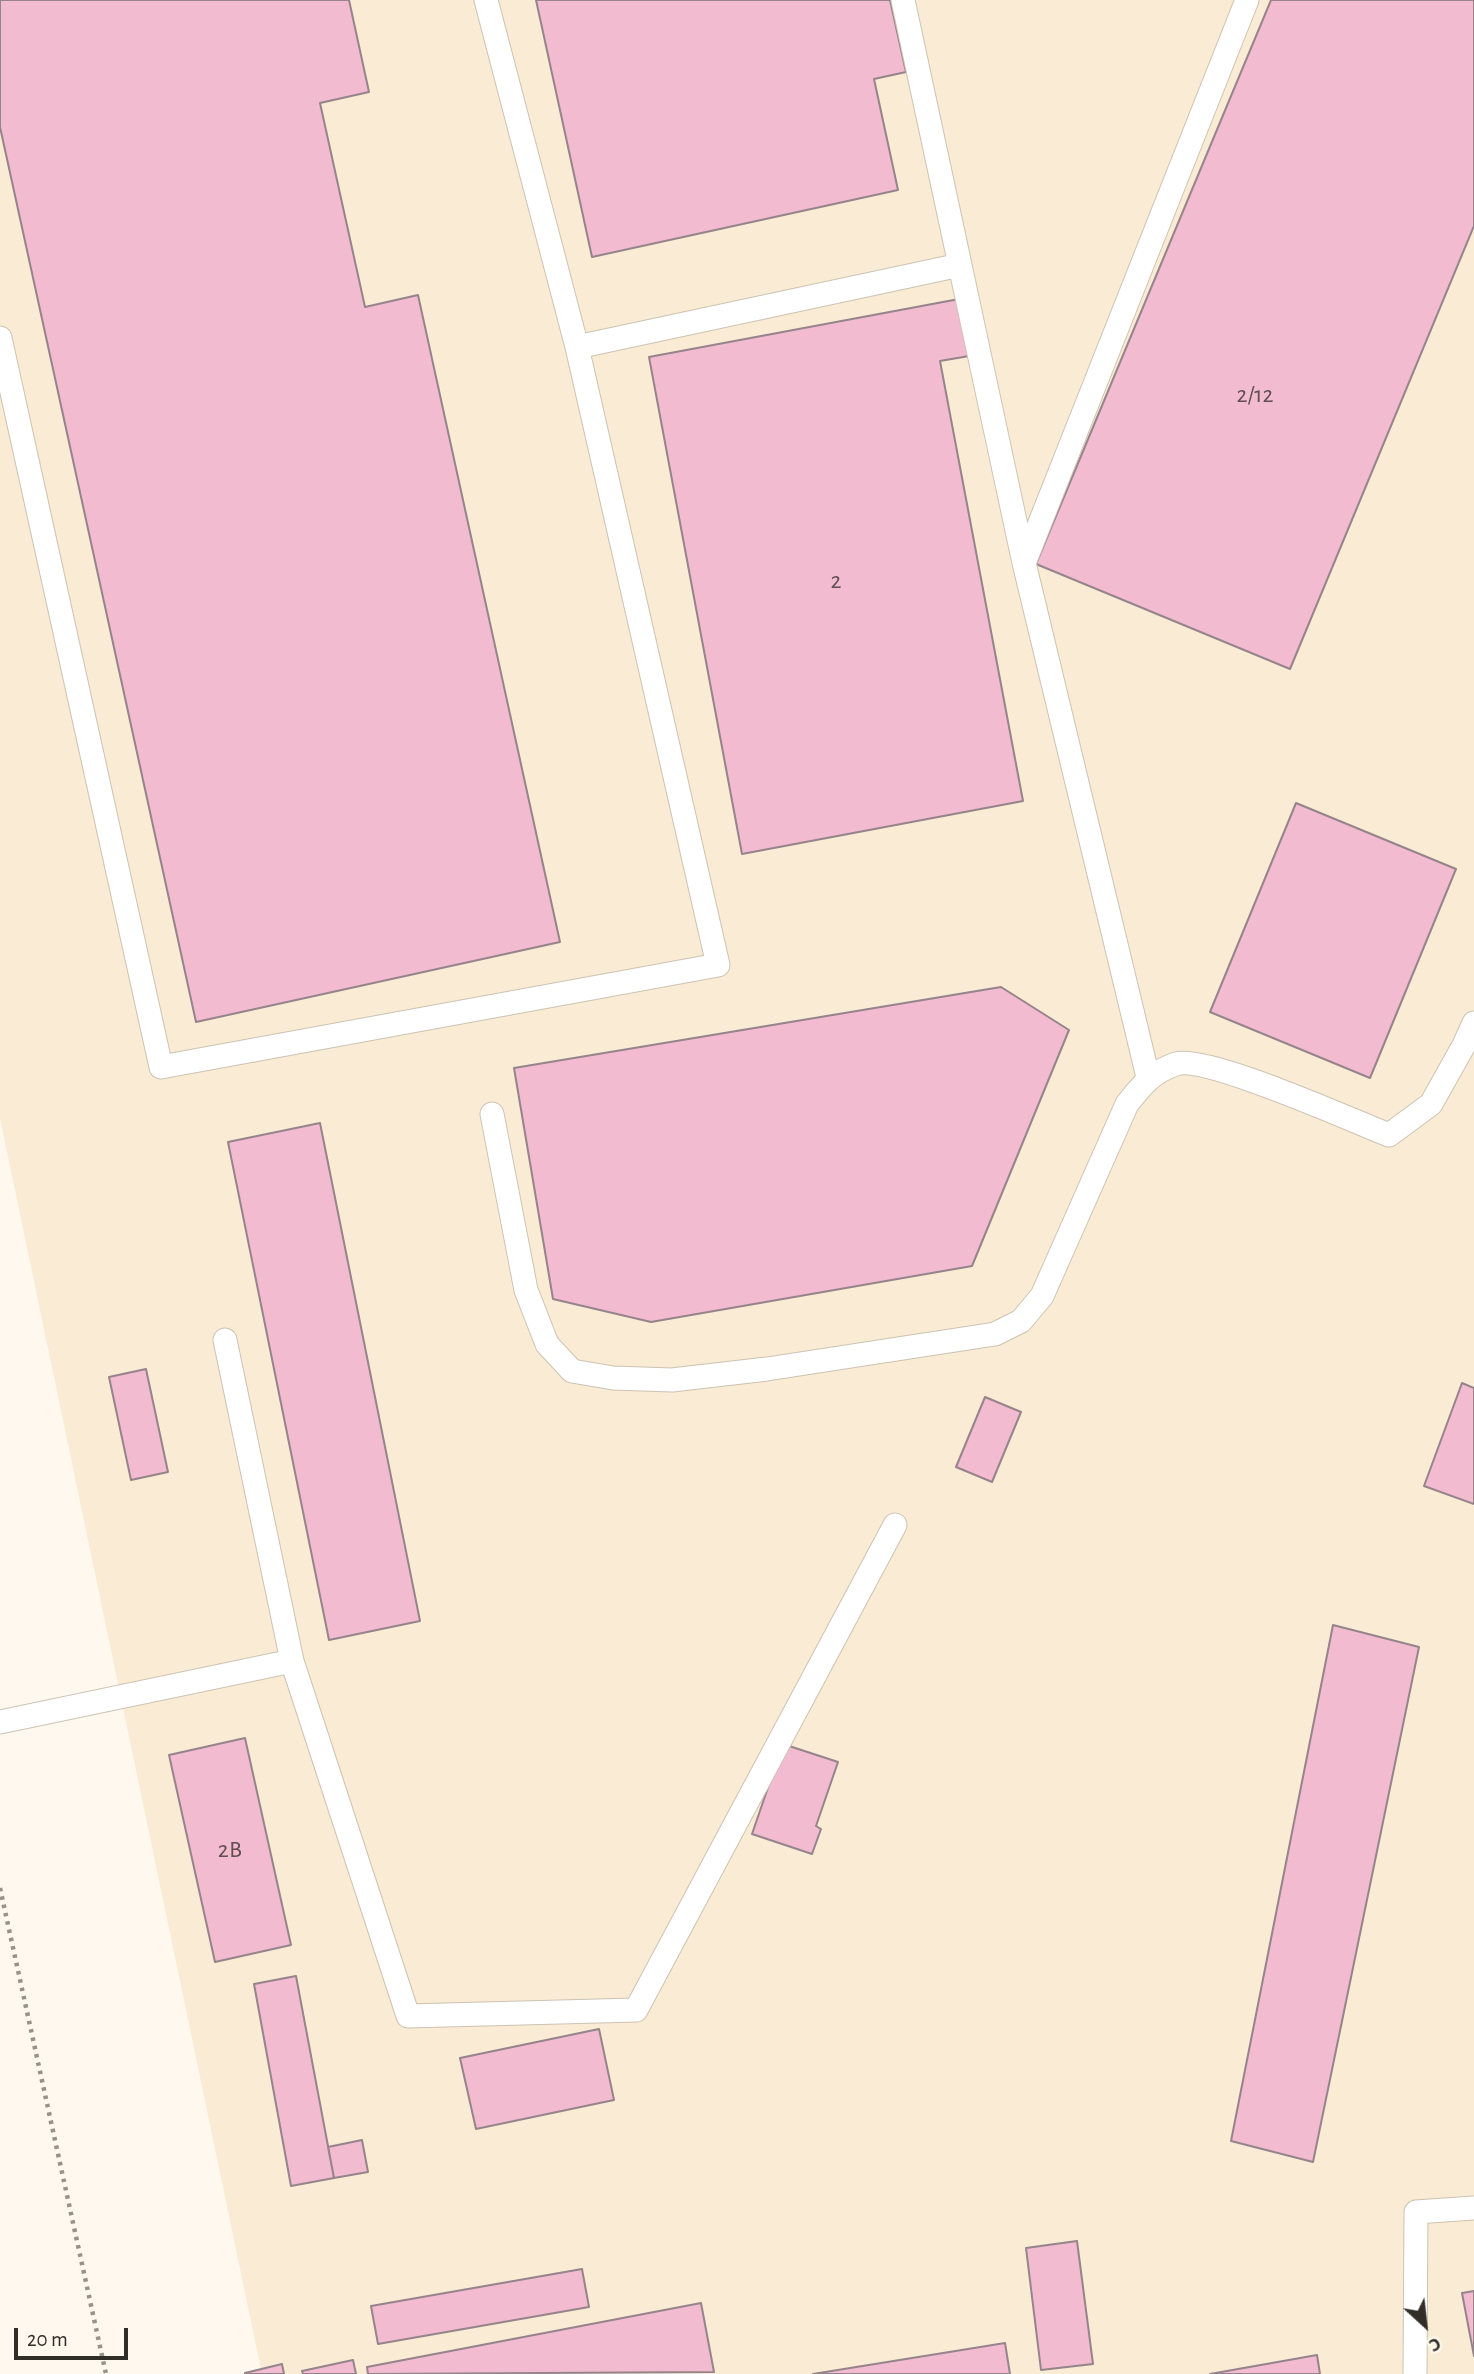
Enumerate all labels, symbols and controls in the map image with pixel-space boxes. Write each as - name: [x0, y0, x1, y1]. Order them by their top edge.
- house number: 2/12: [1237, 381, 1273, 409]
- house number: 2: [831, 567, 841, 595]
- house number: 2В: [218, 1836, 242, 1864]
- north arrow: [1390, 2290, 1460, 2360]
- scale bar: [18, 2314, 131, 2358]
- text: 20 m: [27, 2329, 68, 2350]
- text: С: [1426, 2333, 1444, 2355]

